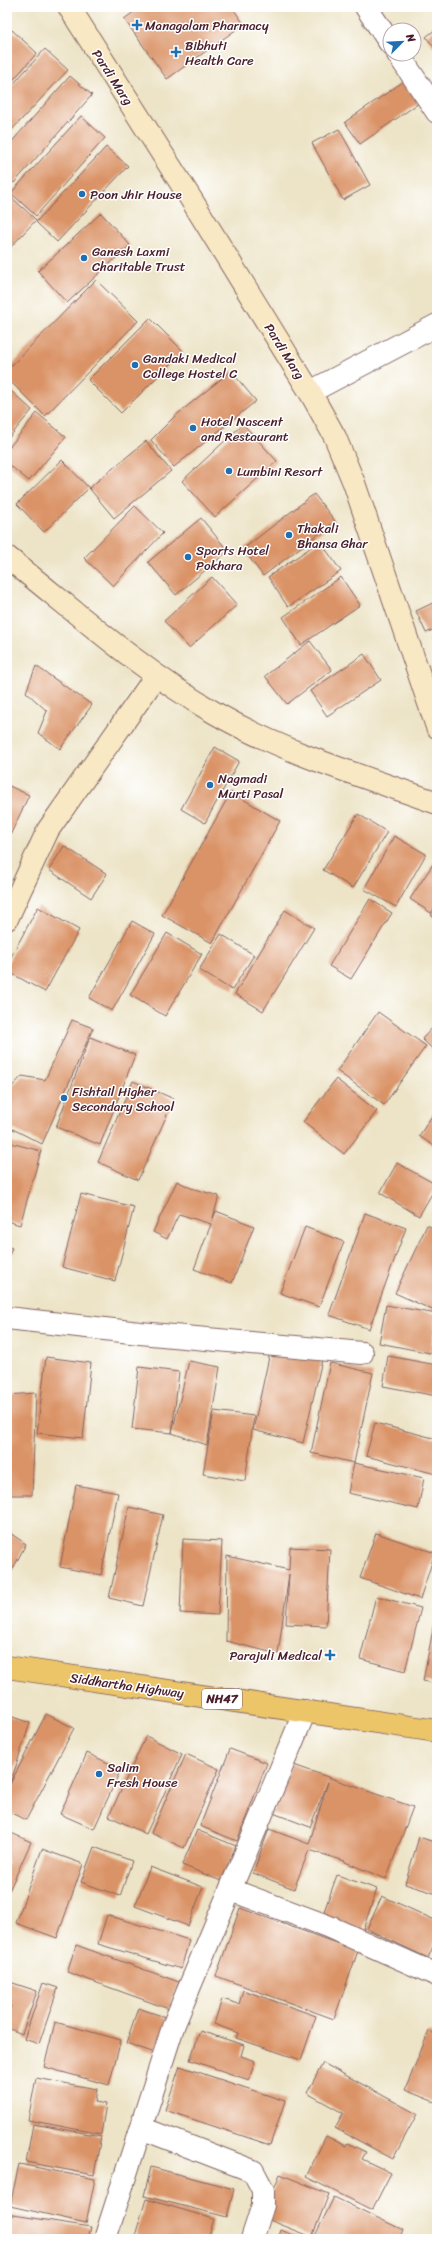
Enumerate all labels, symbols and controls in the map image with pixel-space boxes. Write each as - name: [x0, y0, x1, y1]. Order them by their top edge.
- place label: Managalam Pharmacy: [145, 14, 269, 37]
- marker: Managalam Pharmacy: [132, 20, 142, 30]
- north arrow: [382, 22, 422, 62]
- text: N: [400, 30, 421, 46]
- place label: Bibhuti Health Care: [185, 34, 254, 72]
- street label: Pardi Marg: [86, 45, 140, 110]
- marker: Bibhuti Health Care: [170, 46, 182, 58]
- place label: Poon Jhir House: [90, 183, 182, 206]
- marker: Poon Jhir House: [77, 189, 87, 199]
- place label: Ganesh Laxmi Charitable Trust: [92, 240, 186, 278]
- marker: Ganesh Laxmi Charitable Trust: [79, 253, 89, 263]
- street label: Pardi Marg: [258, 318, 311, 384]
- place label: Gandaki Medical College Hostel C: [143, 347, 237, 385]
- marker: Gandaki Medical College Hostel C: [130, 360, 140, 370]
- place label: Hotel Nascent and Restaurant: [201, 410, 289, 448]
- marker: Hotel Nascent and Restaurant: [188, 423, 198, 433]
- place label: Lumbini Resort: [237, 460, 323, 483]
- marker: Lumbini Resort: [224, 466, 234, 476]
- place label: Thakali Bhansa Ghar: [297, 517, 368, 555]
- marker: Thakali Bhansa Ghar: [284, 530, 294, 540]
- place label: Sports Hotel Pokhara: [196, 539, 269, 577]
- marker: Sports Hotel Pokhara: [183, 552, 193, 562]
- place label: Nagmadi Murti Pasal: [218, 767, 284, 805]
- marker: Nagmadi Murti Pasal: [205, 780, 215, 790]
- place label: Fishtail Higher Secondary School: [72, 1080, 174, 1118]
- marker: Fishtail Higher Secondary School: [59, 1093, 69, 1103]
- place label: Parajuli Medical: [229, 1644, 322, 1667]
- marker: Parajuli Medical: [325, 1650, 335, 1660]
- street label: Siddhartha Highway: [68, 1666, 186, 1705]
- road number: NH47: [202, 1689, 242, 1709]
- place label: Salim Fresh House: [107, 1756, 178, 1794]
- marker: Salim Fresh House: [94, 1769, 104, 1779]

